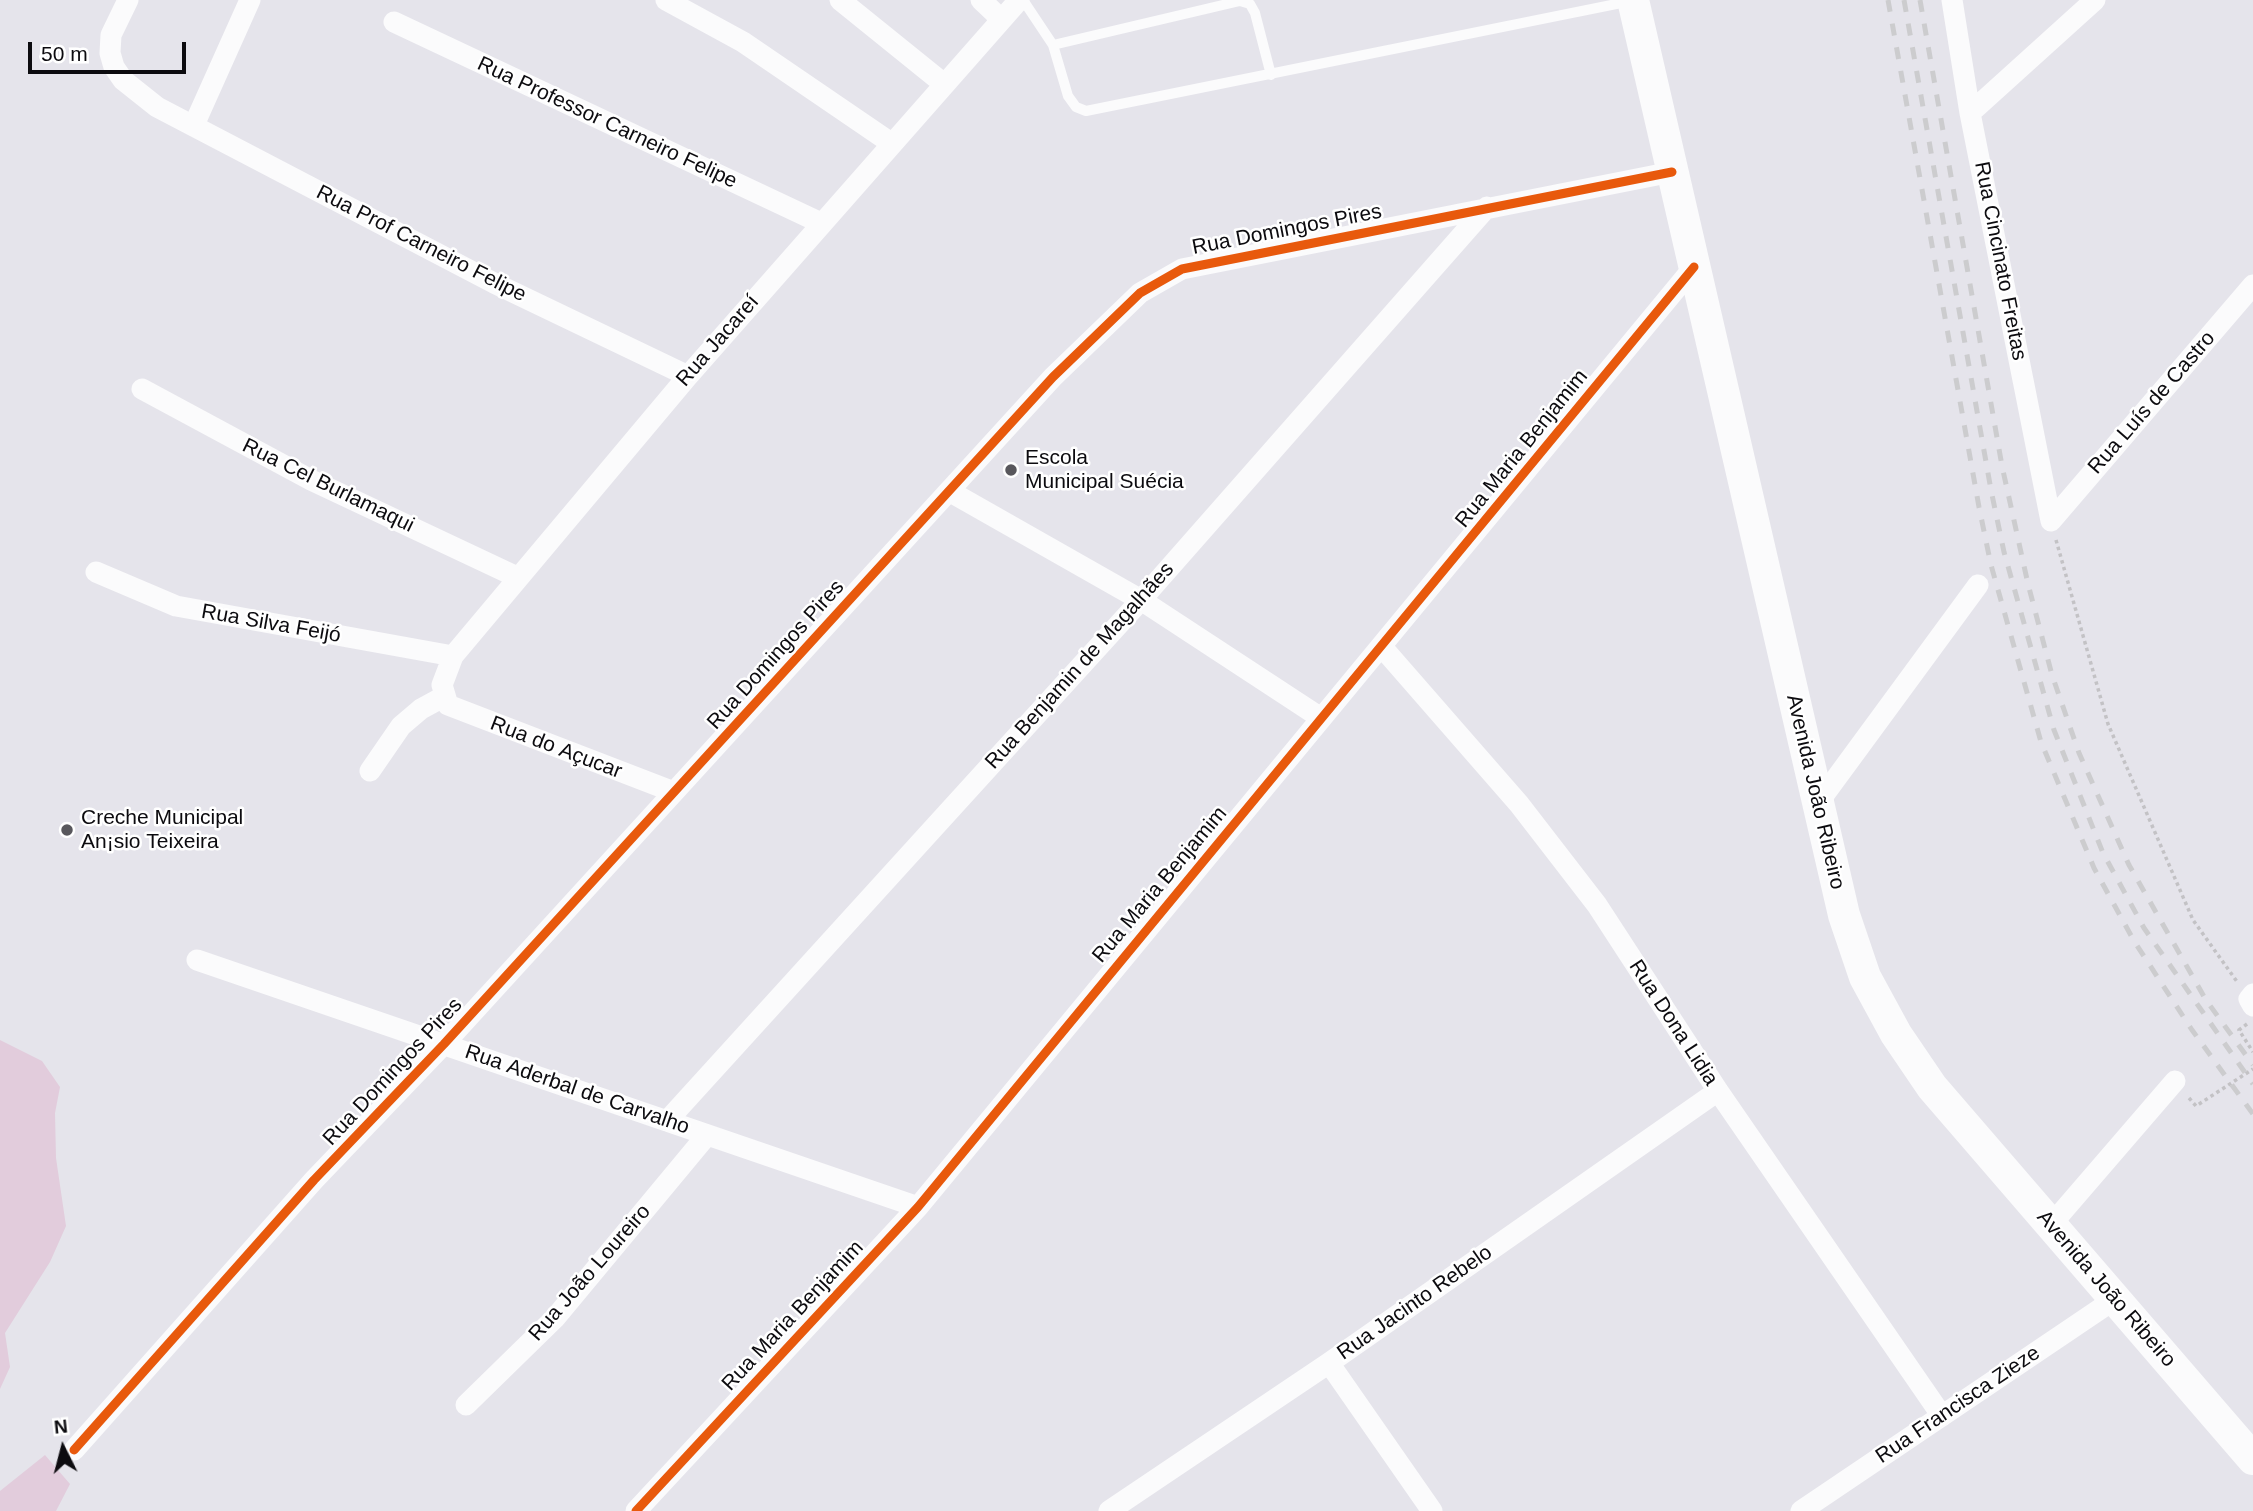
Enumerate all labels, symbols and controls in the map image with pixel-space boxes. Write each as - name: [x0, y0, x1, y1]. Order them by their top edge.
- scale bar: [32, 28, 189, 72]
- text: 50 m: [41, 42, 88, 65]
- street label: Rua Professor Carneiro Felipe: [473, 52, 741, 194]
- street label: Rua Cincinato Freitas: [1968, 159, 2032, 363]
- street label: Rua Prof Carneiro Felipe: [312, 180, 530, 308]
- street label: Rua Domingos Pires: [1190, 199, 1384, 261]
- street label: Rua Jacareí: [671, 290, 765, 392]
- street label: Rua Luís de Castro: [2083, 326, 2221, 480]
- street label: Rua Maria Benjamim: [1451, 365, 1593, 533]
- street label: Rua Cel Burlamaqui: [238, 433, 418, 539]
- place label: Escola Municipal Suécia: [1025, 445, 1184, 495]
- marker: Escola Municipal Suécia: [1003, 462, 1019, 478]
- street label: Rua Benjamin de Magalhães: [980, 557, 1180, 775]
- street label: Rua Domingos Pires: [702, 575, 850, 735]
- street label: Rua Silva Feijó: [199, 599, 343, 649]
- street label: Avenida João Ribeiro: [1780, 692, 1850, 892]
- street label: Rua do Açucar: [487, 711, 625, 785]
- street label: Rua Maria Benjamim: [1087, 802, 1233, 968]
- place label: Creche Municipal An¡sio Teixeira: [81, 805, 243, 855]
- marker: Creche Municipal An¡sio Teixeira: [59, 822, 75, 838]
- street label: Rua Dona Lidia: [1623, 955, 1723, 1091]
- street label: Rua Domingos Pires: [318, 993, 468, 1151]
- street label: Rua Aderbal de Carvalho: [461, 1040, 693, 1140]
- street label: Rua João Loureiro: [524, 1200, 656, 1346]
- street label: Avenida João Ribeiro: [2031, 1206, 2181, 1372]
- street label: Rua Maria Benjamim: [717, 1236, 869, 1396]
- street label: Rua Jacinto Rebelo: [1333, 1240, 1497, 1366]
- street label: Rua Francisca Zieze: [1871, 1341, 2045, 1469]
- north arrow: [28, 1413, 98, 1483]
- text: N: [53, 1415, 69, 1438]

